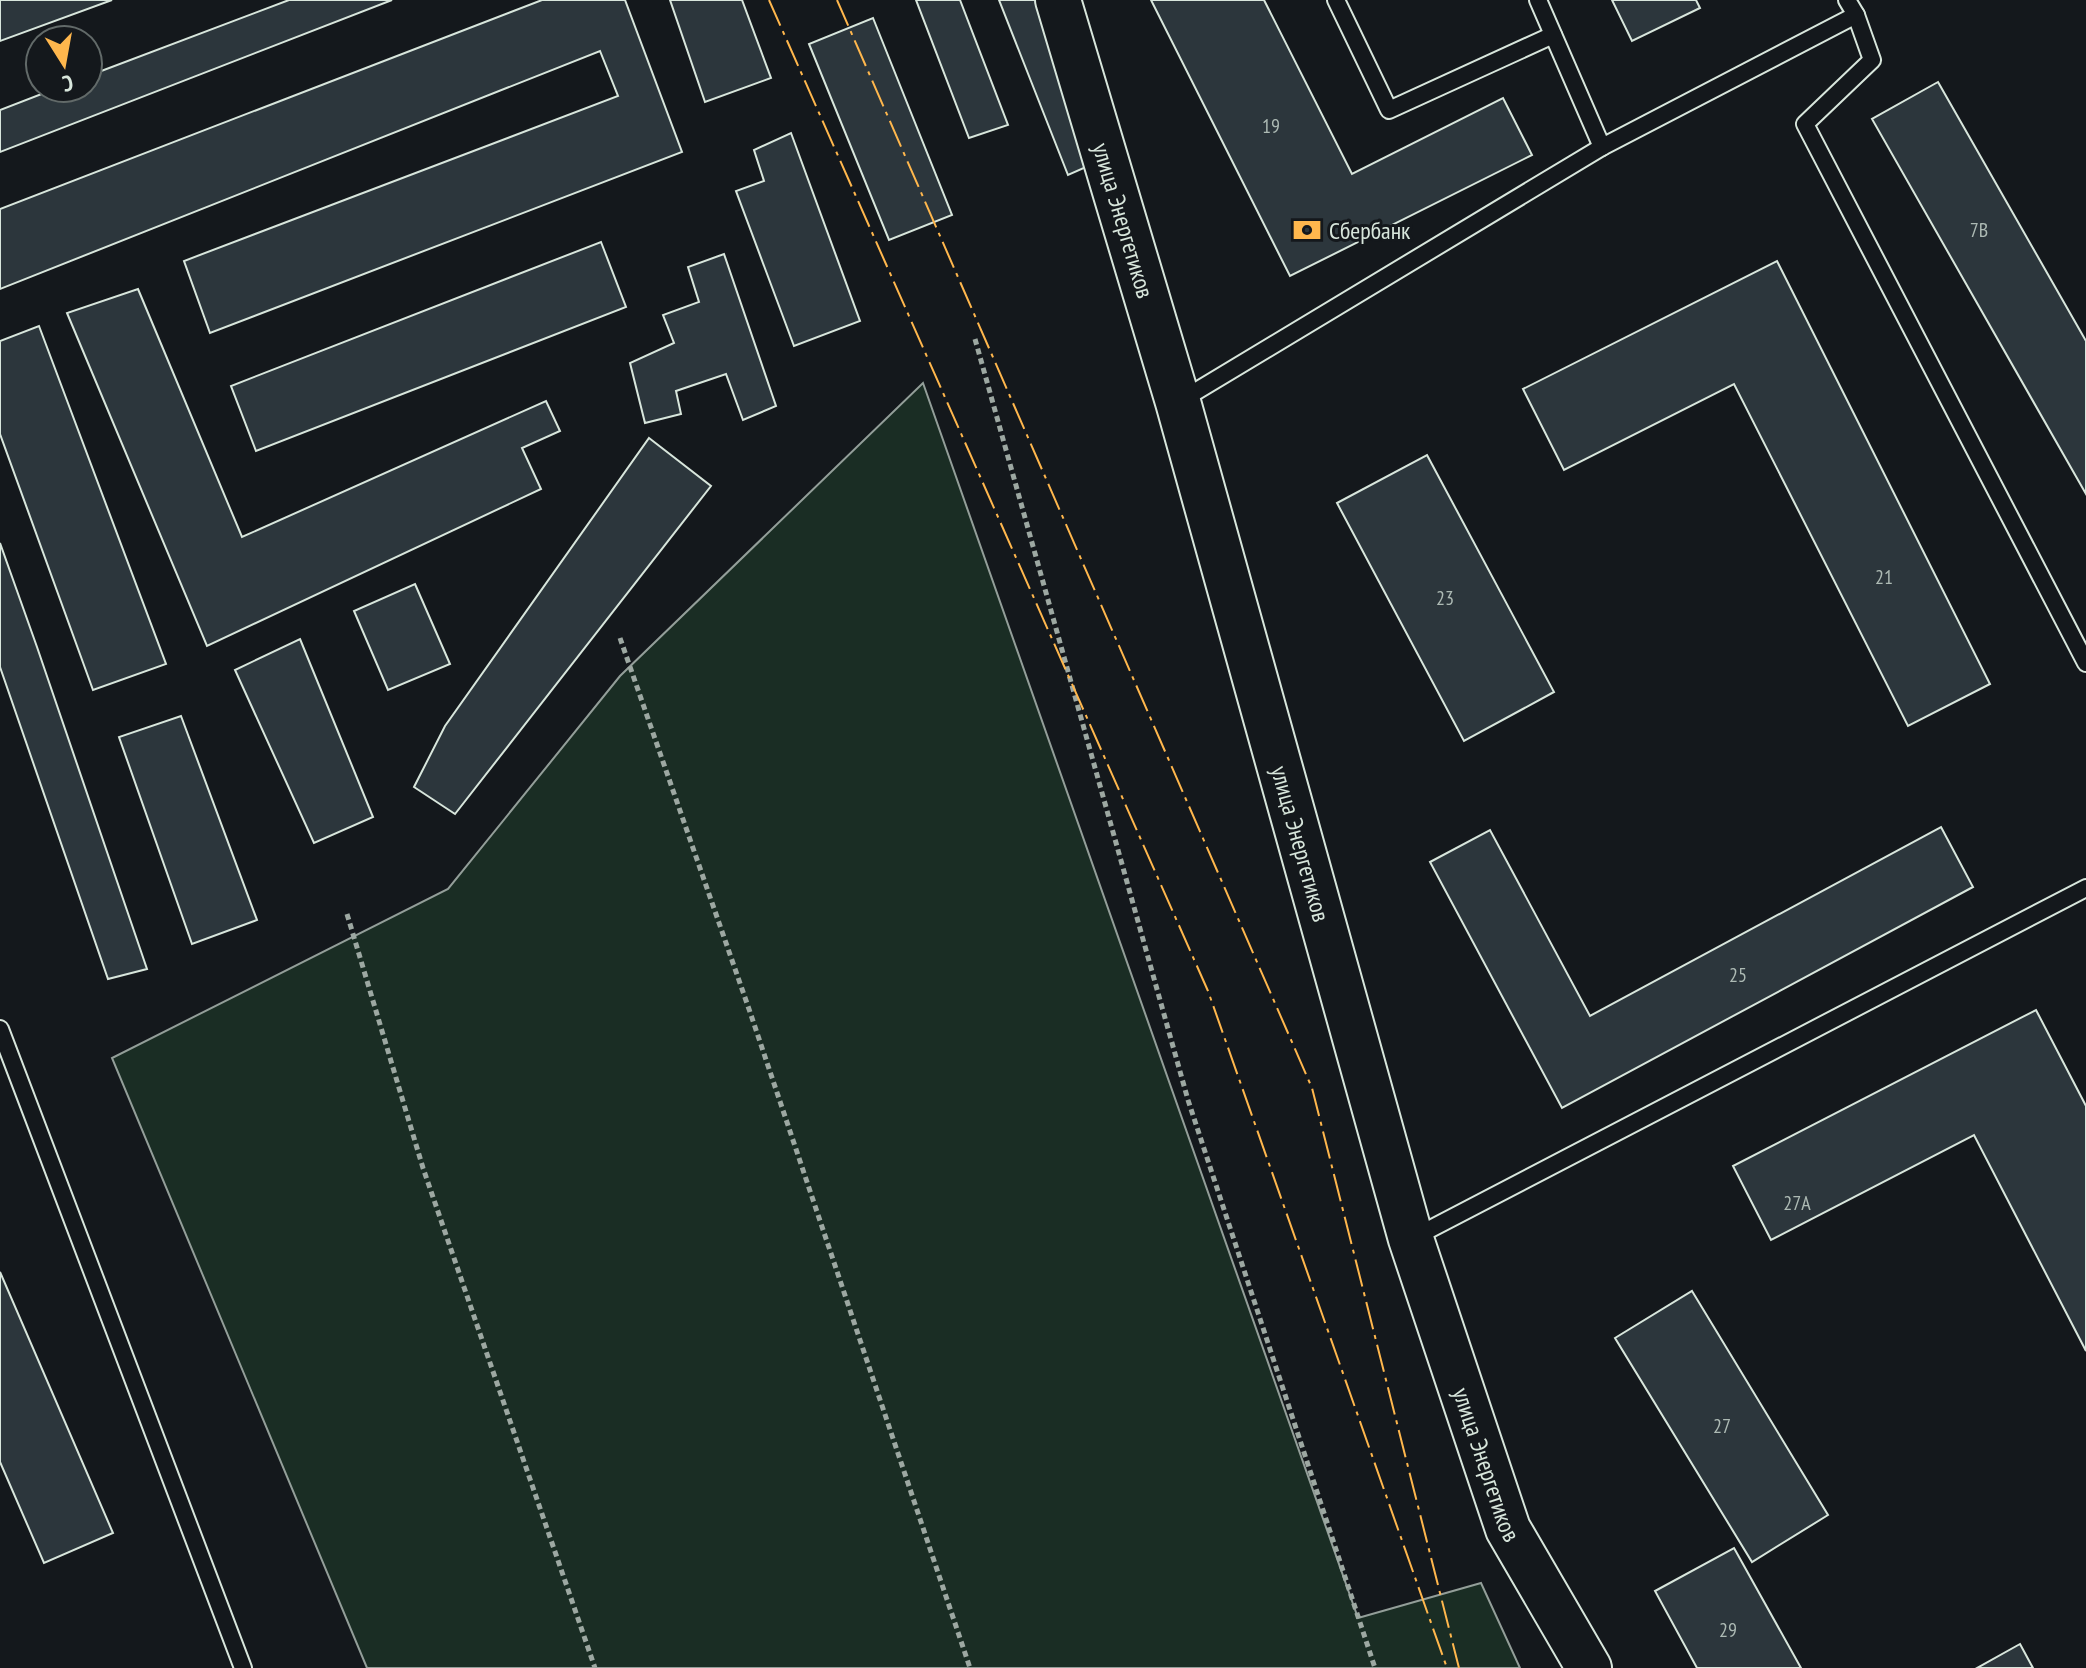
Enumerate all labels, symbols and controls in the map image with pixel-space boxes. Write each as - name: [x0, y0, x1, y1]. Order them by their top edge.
- north arrow: [24, 24, 104, 104]
- text: С: [60, 69, 75, 98]
- house number: 19: [1262, 113, 1280, 139]
- street label: улица Энергетиков: [1086, 139, 1162, 302]
- bank icon: Сбербанк: [1292, 215, 1322, 245]
- place label: Сбербанк: [1329, 215, 1411, 246]
- house number: 7В: [1970, 217, 1988, 243]
- house number: 21: [1875, 564, 1893, 590]
- house number: 23: [1436, 585, 1454, 611]
- street label: улица Энергетиков: [1265, 762, 1337, 925]
- house number: 25: [1729, 962, 1747, 988]
- house number: 27А: [1783, 1190, 1811, 1216]
- street label: улица Энергетиков: [1446, 1383, 1527, 1547]
- house number: 27: [1713, 1413, 1731, 1439]
- house number: 29: [1719, 1617, 1737, 1643]

